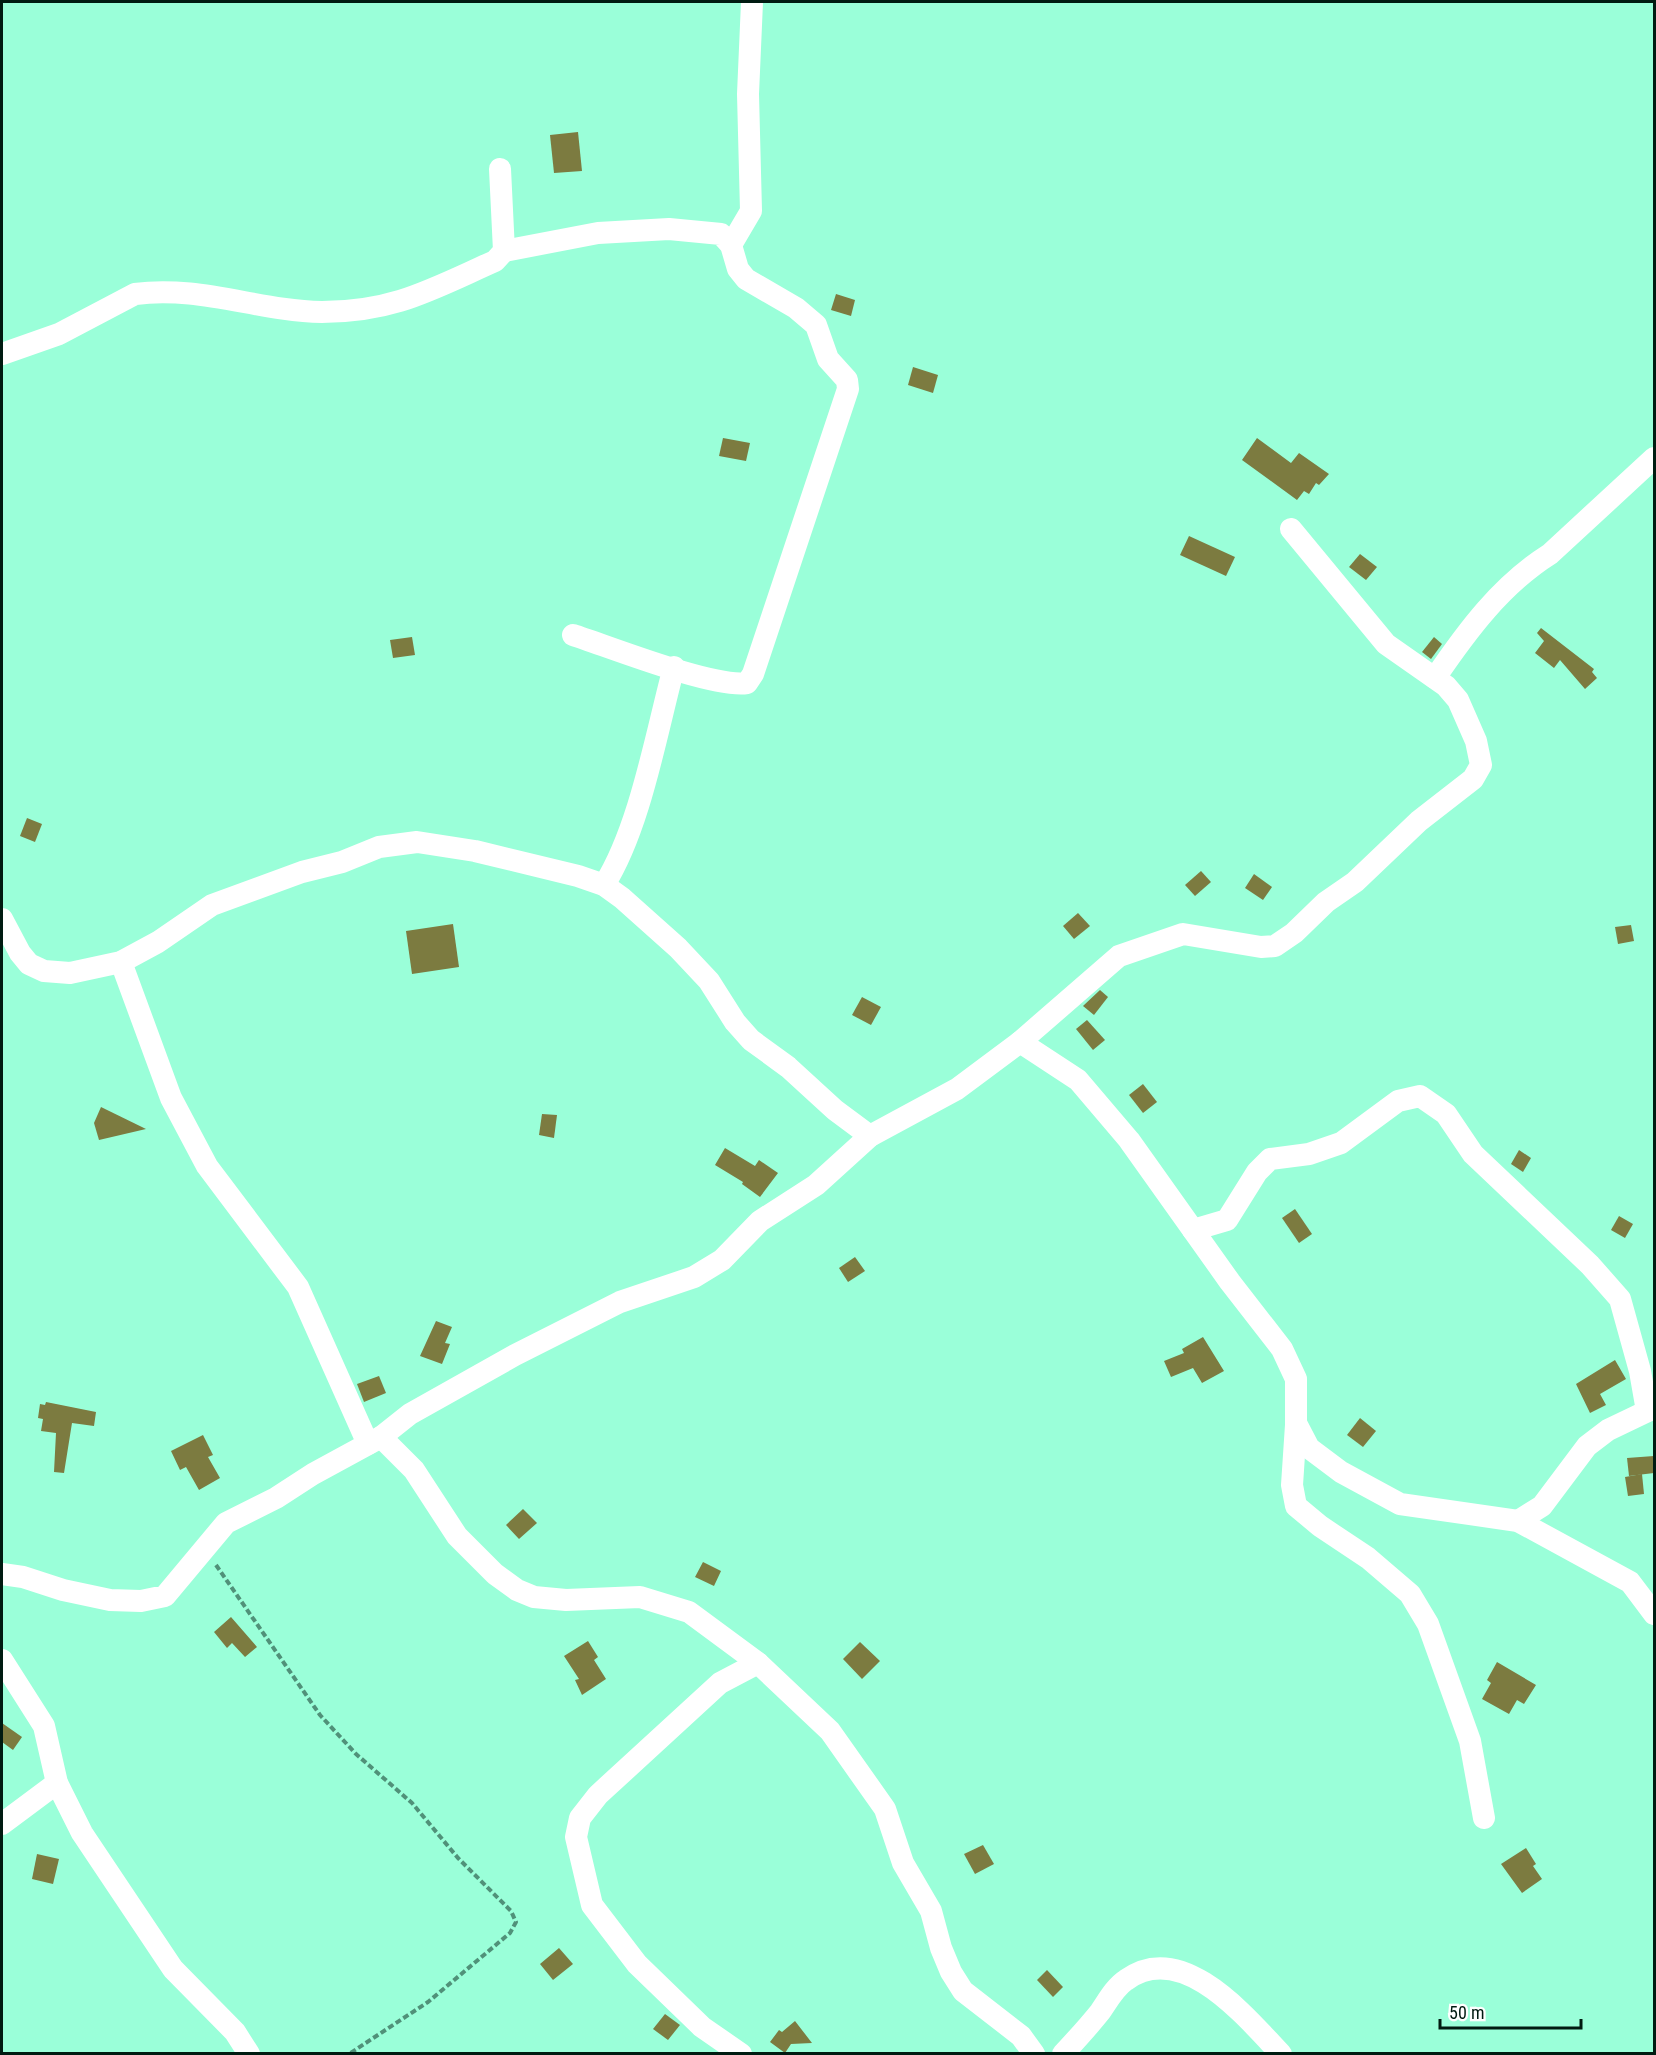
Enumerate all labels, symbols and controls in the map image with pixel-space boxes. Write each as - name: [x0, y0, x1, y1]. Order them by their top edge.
- scale bar: [1440, 1992, 1581, 2030]
- text: 50 m: [1449, 2002, 1484, 2023]

